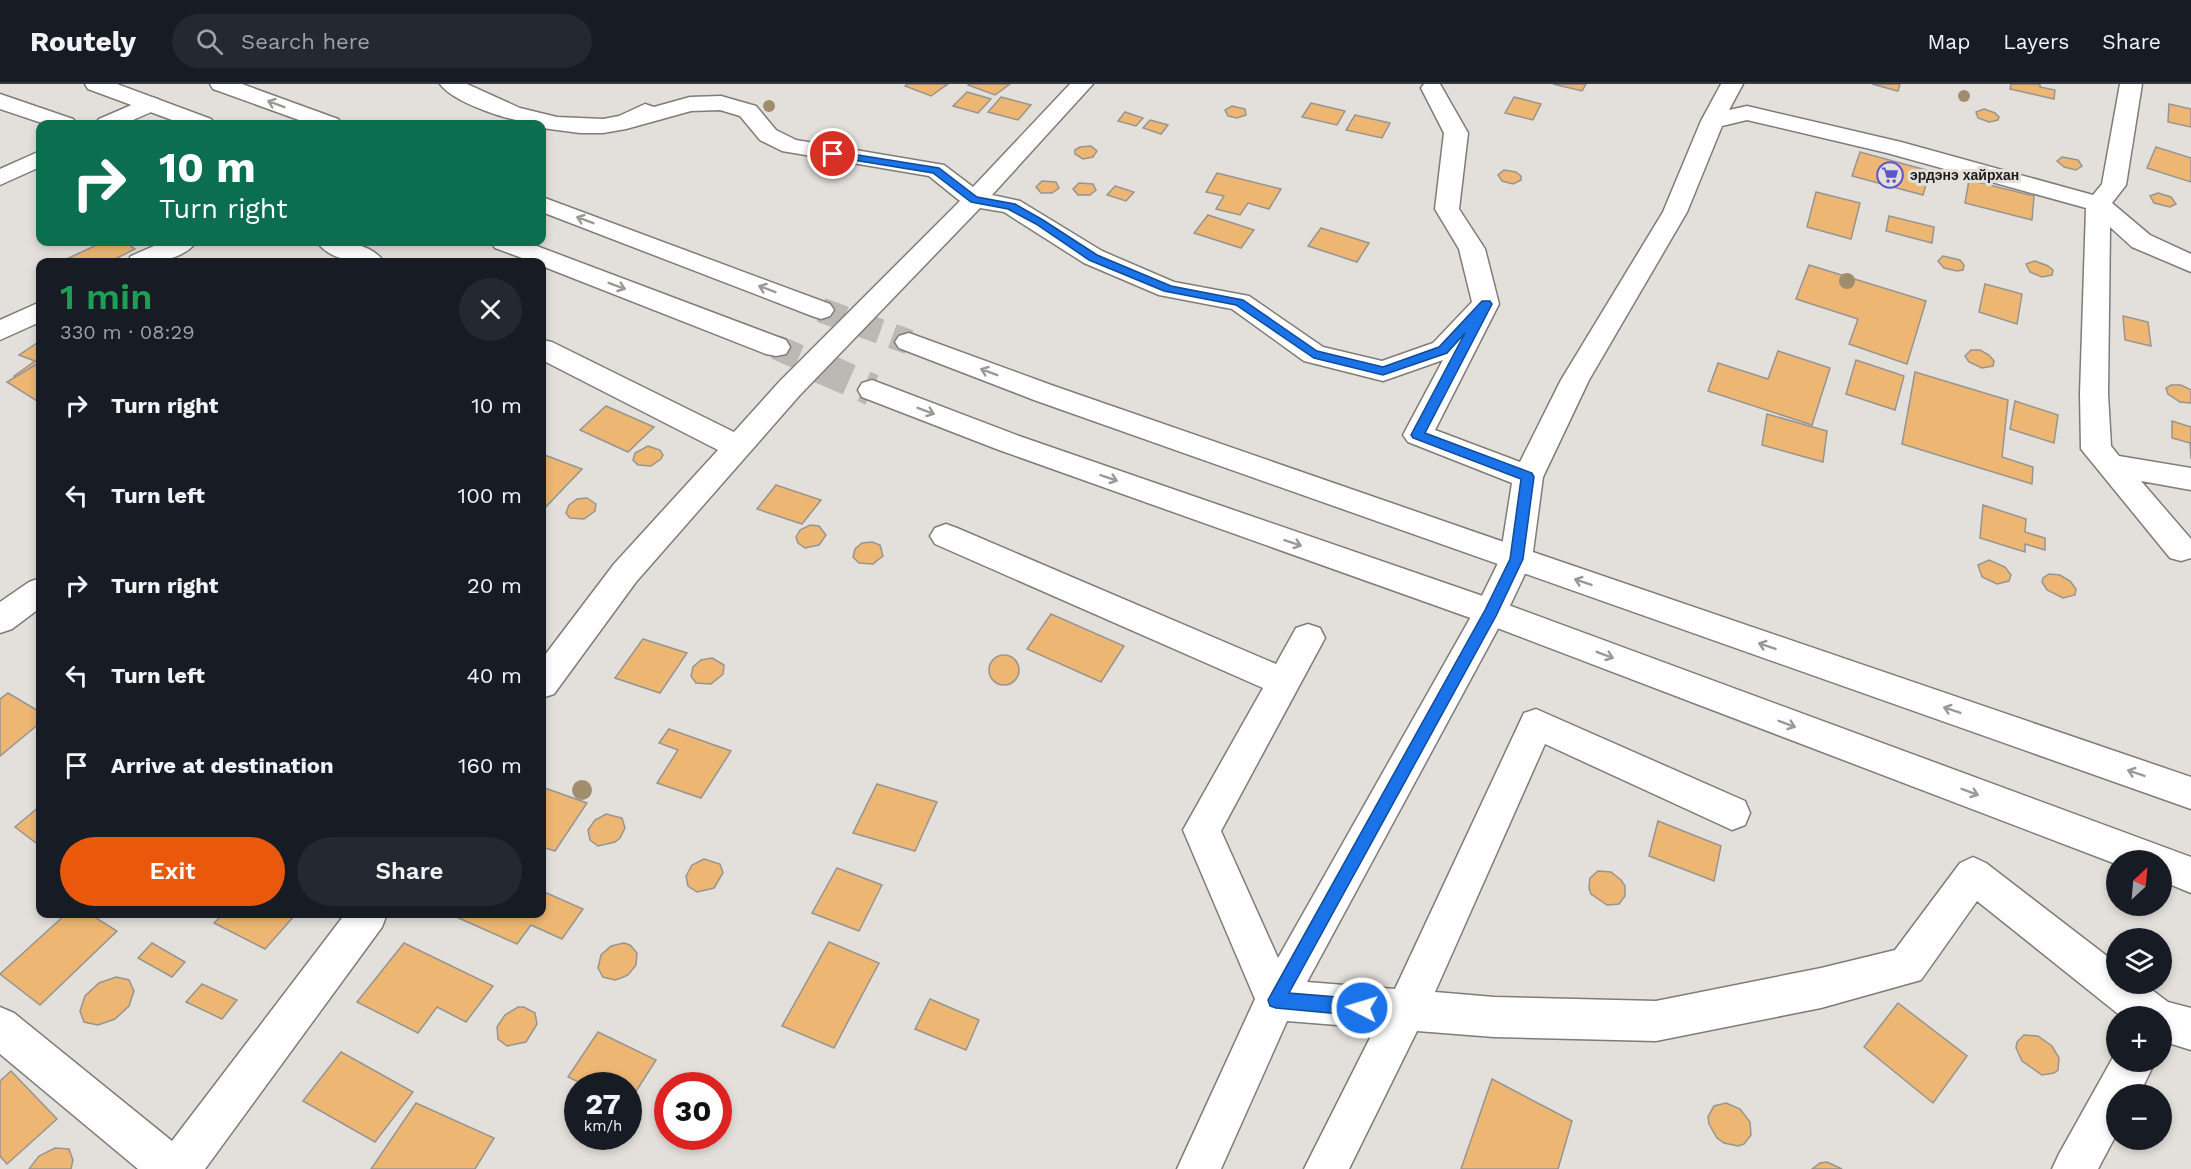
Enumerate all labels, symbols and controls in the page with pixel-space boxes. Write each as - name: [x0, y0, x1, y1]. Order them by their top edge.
- search box: [172, 14, 592, 68]
- text: Routely: [30, 25, 136, 58]
- icon: search: [193, 25, 226, 58]
- text: Search here: [241, 29, 370, 54]
- text: Map: [1927, 29, 1970, 54]
- text: Layers: [2003, 29, 2069, 54]
- text: Share: [2102, 29, 2161, 54]
- one-way arrow: [267, 98, 285, 109]
- pin: [807, 128, 858, 179]
- icon: arrive: [816, 137, 849, 170]
- text: 10 m: [159, 143, 256, 192]
- icon: right: [60, 144, 138, 222]
- supermarket icon: эрдэнэ хайрхан: [1875, 160, 1905, 190]
- place label: эрдэнэ хайрхан: [1910, 167, 2019, 183]
- text: Turn right: [159, 193, 288, 225]
- one-way arrow: [576, 213, 594, 224]
- text: 1 min: [60, 276, 152, 318]
- button: close: [459, 278, 522, 341]
- one-way arrow: [608, 281, 626, 292]
- one-way arrow: [758, 282, 777, 293]
- text: 330 m · 08:29: [60, 320, 194, 344]
- one-way arrow: [981, 366, 999, 377]
- icon: right: [60, 389, 93, 422]
- text: Turn right: [111, 393, 218, 418]
- text: 10 m: [471, 393, 522, 418]
- one-way arrow: [917, 406, 935, 417]
- one-way arrow: [1099, 474, 1118, 485]
- icon: left: [60, 479, 93, 512]
- text: Turn left: [111, 483, 205, 508]
- text: 100 m: [458, 483, 522, 508]
- one-way arrow: [1283, 538, 1302, 549]
- icon: right: [60, 569, 93, 602]
- text: Turn right: [111, 573, 218, 598]
- text: 20 m: [467, 573, 522, 598]
- one-way arrow: [1574, 576, 1593, 587]
- one-way arrow: [1758, 640, 1777, 651]
- one-way arrow: [1595, 650, 1613, 661]
- icon: left: [60, 659, 93, 692]
- text: Turn left: [111, 663, 205, 688]
- text: 40 m: [466, 663, 522, 688]
- one-way arrow: [1943, 703, 1962, 714]
- one-way arrow: [1777, 719, 1796, 730]
- icon: arrive: [60, 749, 93, 782]
- text: Arrive at destination: [111, 753, 334, 778]
- text: 160 m: [458, 753, 522, 778]
- one-way arrow: [2127, 767, 2146, 778]
- one-way arrow: [1960, 787, 1978, 798]
- button: Exit: [60, 837, 285, 906]
- button: Share: [297, 837, 522, 906]
- north arrow: [2106, 850, 2172, 916]
- map controls: [2106, 850, 2172, 1150]
- button: layers: [2106, 928, 2172, 994]
- position arrow: [1330, 976, 1394, 1040]
- button: +: [2106, 1006, 2172, 1072]
- speed limit sign: 30: [654, 1072, 732, 1150]
- button: −: [2106, 1084, 2172, 1150]
- text: 27: [585, 1086, 621, 1121]
- text: km/h: [584, 1117, 622, 1135]

